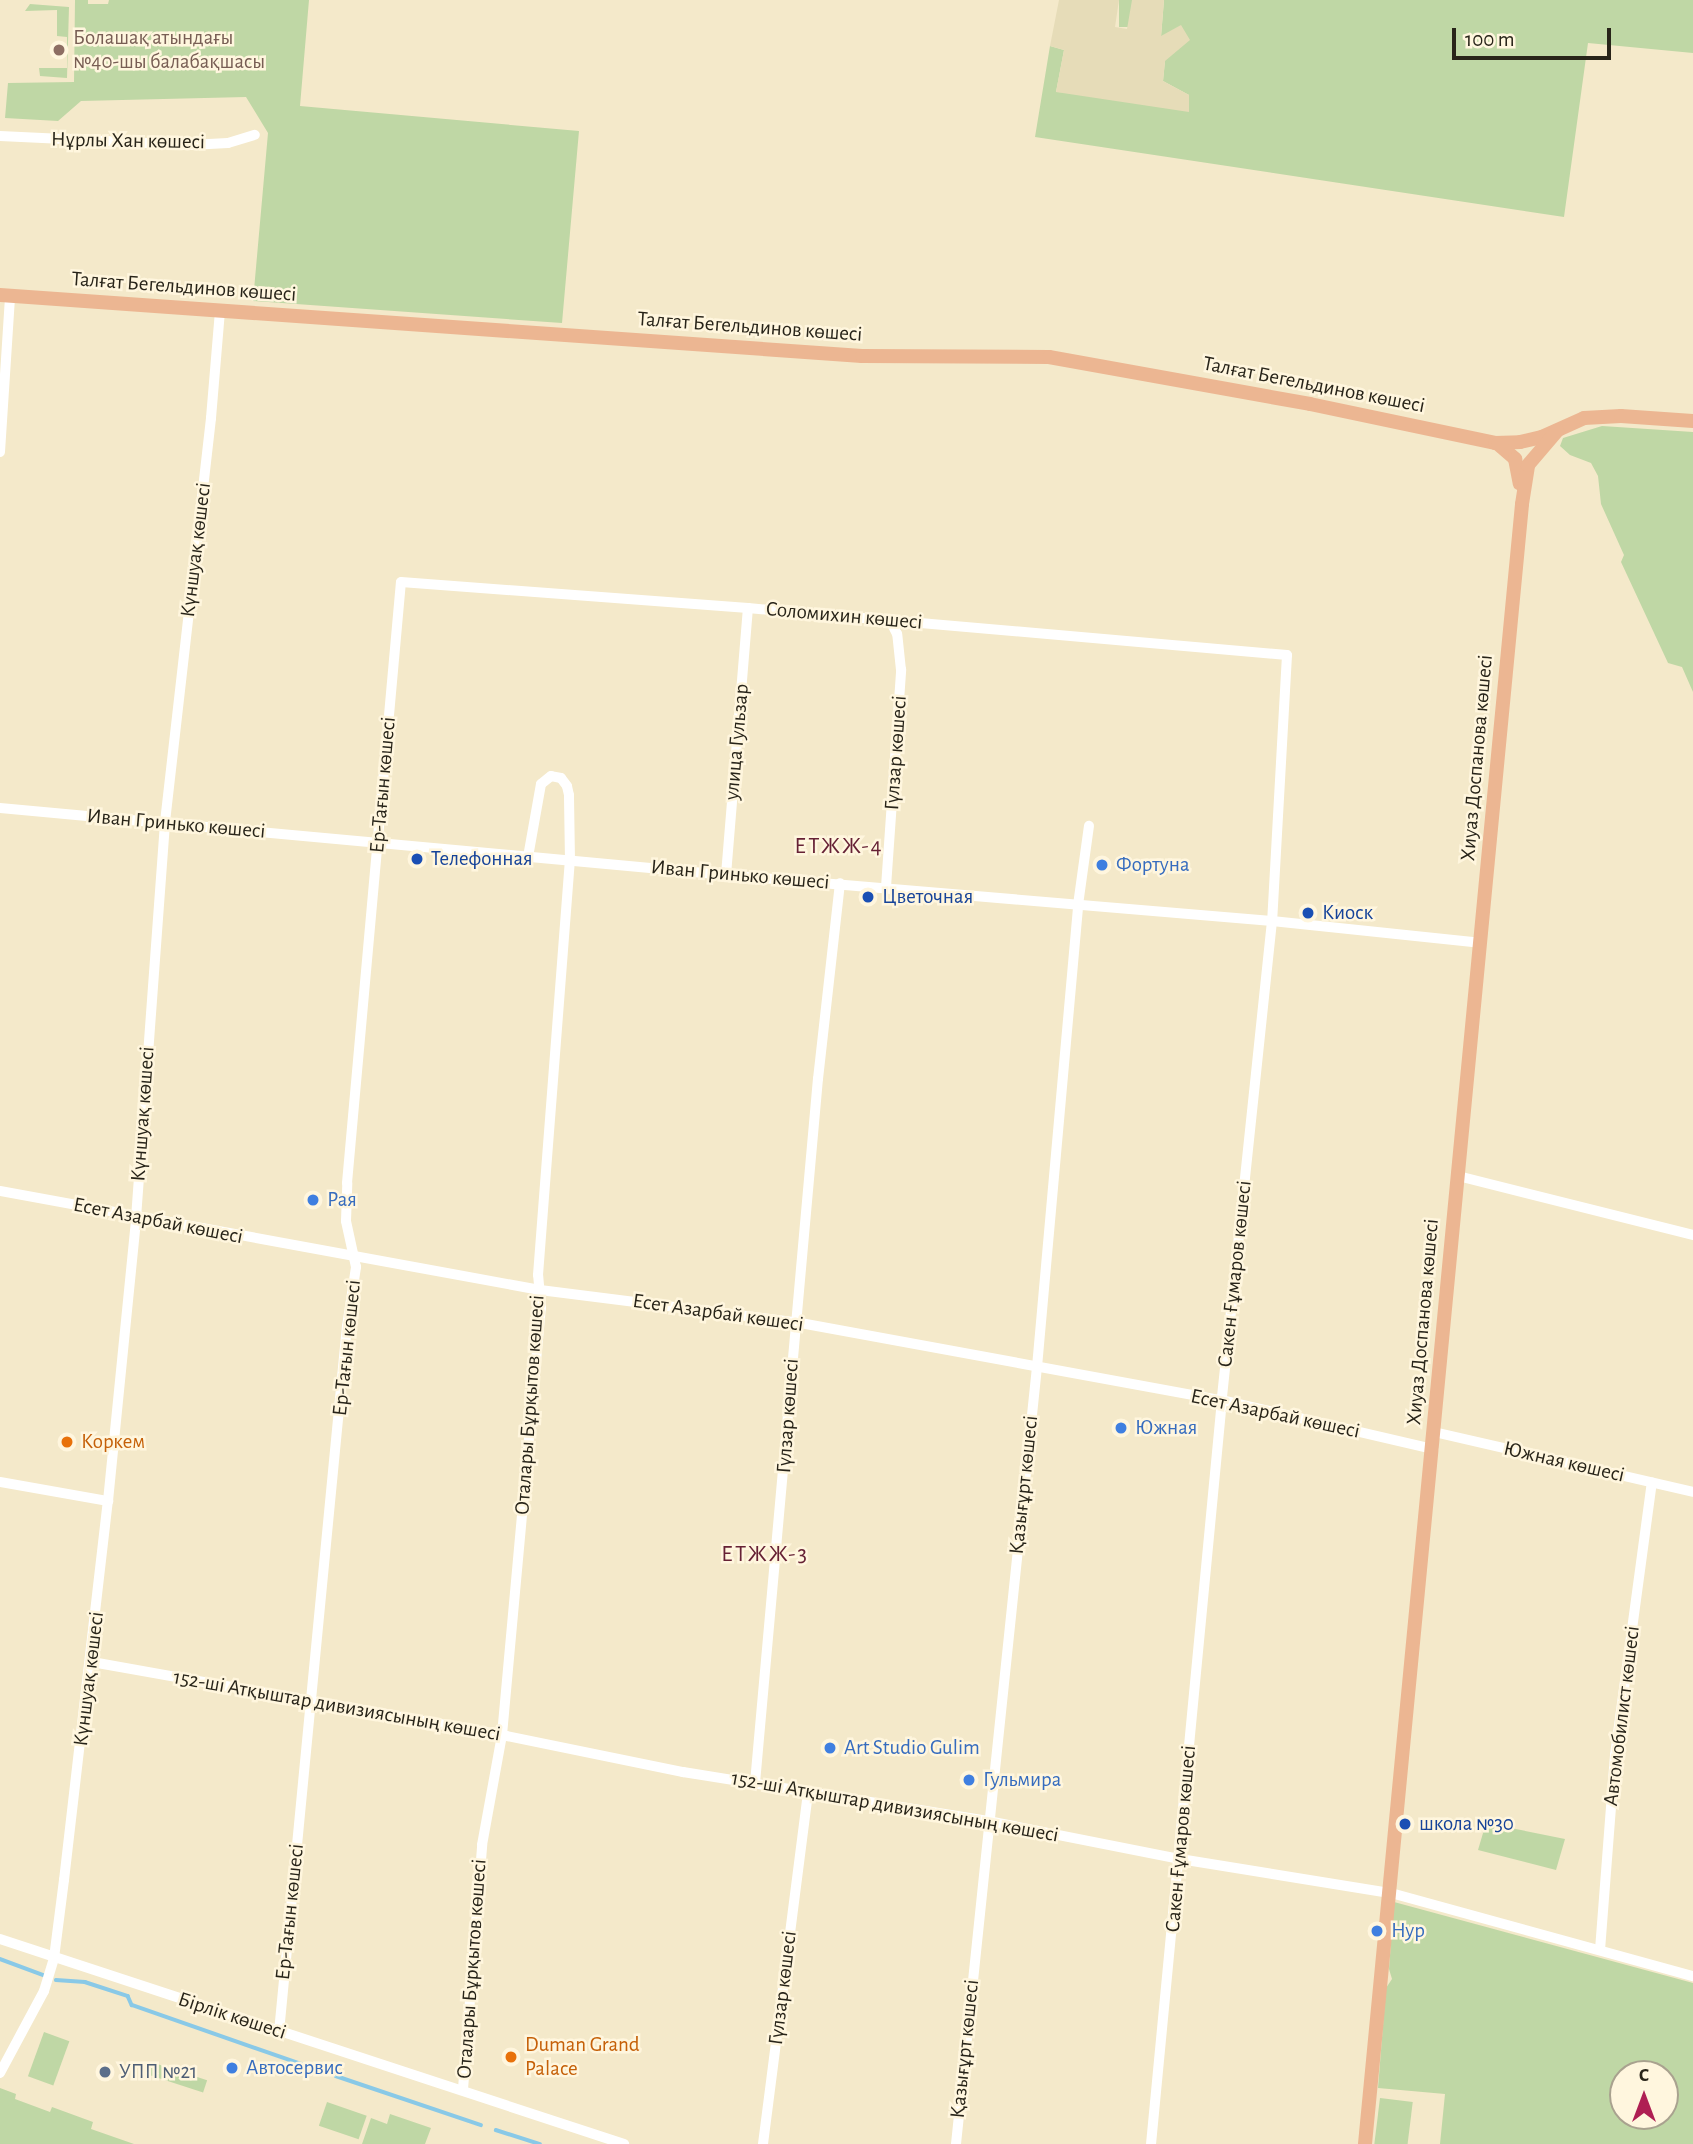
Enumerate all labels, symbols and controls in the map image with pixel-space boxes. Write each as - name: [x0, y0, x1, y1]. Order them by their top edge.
- scale bar: [1455, 14, 1614, 58]
- place label: Болашақ атындағы №40-шы балабақшасы: [73, 25, 265, 75]
- text: 100 m: [1465, 29, 1515, 50]
- marker: Болашақ атындағы №40-шы балабақшасы: [51, 42, 67, 58]
- street label: Нұрлы Хан көшесі: [51, 127, 205, 155]
- street label: Талғат Бегельдинов көшесі: [71, 267, 297, 307]
- street label: Талғат Бегельдинов көшесі: [637, 307, 863, 347]
- street label: Талғат Бегельдинов көшесі: [1201, 351, 1427, 419]
- street label: Күншуақ көшесі: [175, 481, 217, 619]
- street label: Соломихин көшесі: [765, 597, 923, 635]
- street label: Хиуаз Доспанова көшесі: [1455, 654, 1499, 862]
- street label: улица Гульзар: [719, 683, 755, 801]
- street label: Гүлзар көшесі: [879, 695, 913, 811]
- street label: Ер-Тағын көшесі: [364, 716, 402, 854]
- street label: Иван Гринько көшесі: [86, 804, 266, 844]
- district label: ЕТЖЖ-4: [795, 833, 883, 861]
- place label: Телефонная: [431, 846, 533, 872]
- marker: Телефонная: [409, 851, 425, 867]
- place label: Фортуна: [1116, 852, 1190, 878]
- street label: Иван Гринько көшесі: [650, 855, 830, 895]
- marker: Фортуна: [1094, 857, 1110, 873]
- place label: Цветочная: [882, 884, 973, 910]
- marker: Цветочная: [860, 889, 876, 905]
- place label: Киоск: [1322, 900, 1373, 926]
- marker: Киоск: [1300, 905, 1316, 921]
- street label: Күншуақ көшесі: [126, 1046, 160, 1182]
- street label: Сакен Ғұмаров көшесі: [1213, 1179, 1257, 1369]
- place label: Рая: [327, 1187, 357, 1213]
- street label: Есет Азарбай көшесі: [71, 1192, 245, 1250]
- marker: Рая: [305, 1192, 321, 1208]
- street label: Хиуаз Доспанова көшесі: [1401, 1218, 1445, 1426]
- street label: Ер-Тағын көшесі: [327, 1279, 367, 1417]
- street label: Есет Азарбай көшесі: [631, 1289, 805, 1337]
- street label: Оталары Бұрқытов көшесі: [510, 1294, 550, 1516]
- street label: Гүлзар көшесі: [771, 1358, 805, 1474]
- street label: Есет Азарбай көшесі: [1188, 1384, 1362, 1444]
- street label: Қазығұрт көшесі: [1004, 1414, 1044, 1556]
- place label: Южная: [1135, 1415, 1197, 1441]
- marker: Южная: [1113, 1420, 1129, 1436]
- place label: Коркем: [81, 1429, 145, 1455]
- marker: Коркем: [59, 1434, 75, 1450]
- street label: Южная көшесі: [1501, 1436, 1627, 1488]
- district label: ЕТЖЖ-3: [722, 1541, 808, 1569]
- street label: Күншуақ көшесі: [68, 1610, 110, 1748]
- street label: Автомобилист көшесі: [1598, 1625, 1646, 1807]
- street label: 152-ші Атқыштар дивизиясының көшесі: [171, 1665, 503, 1747]
- place label: Art Studio Gulim: [844, 1735, 980, 1761]
- marker: Art Studio Gulim: [822, 1740, 838, 1756]
- street label: Сакен Ғұмаров көшесі: [1160, 1744, 1202, 1934]
- street label: 152-ші Атқыштар дивизиясының көшесі: [729, 1766, 1061, 1848]
- place label: Гульмира: [983, 1767, 1061, 1793]
- marker: Гульмира: [961, 1772, 977, 1788]
- place label: школа №30: [1419, 1811, 1514, 1837]
- marker: школа №30: [1397, 1816, 1413, 1832]
- street label: Ер-Тағын көшесі: [270, 1843, 310, 1981]
- street label: Оталары Бұрқытов көшесі: [452, 1858, 492, 2080]
- place label: Нур: [1391, 1918, 1425, 1944]
- marker: Нур: [1369, 1923, 1385, 1939]
- street label: Гүлзар көшесі: [763, 1929, 803, 2047]
- street label: Қазығұрт көшесі: [945, 1978, 985, 2120]
- street label: Бірлік көшесі: [175, 1987, 289, 2045]
- place label: Duman Grand Palace: [525, 2032, 640, 2082]
- marker: Duman Grand Palace: [503, 2049, 519, 2065]
- place label: Автосервис: [246, 2055, 343, 2081]
- place label: УПП №21: [119, 2059, 197, 2085]
- marker: Автосервис: [224, 2060, 240, 2076]
- north arrow: [1609, 2060, 1679, 2130]
- marker: УПП №21: [97, 2064, 113, 2080]
- text: С: [1639, 2066, 1649, 2085]

